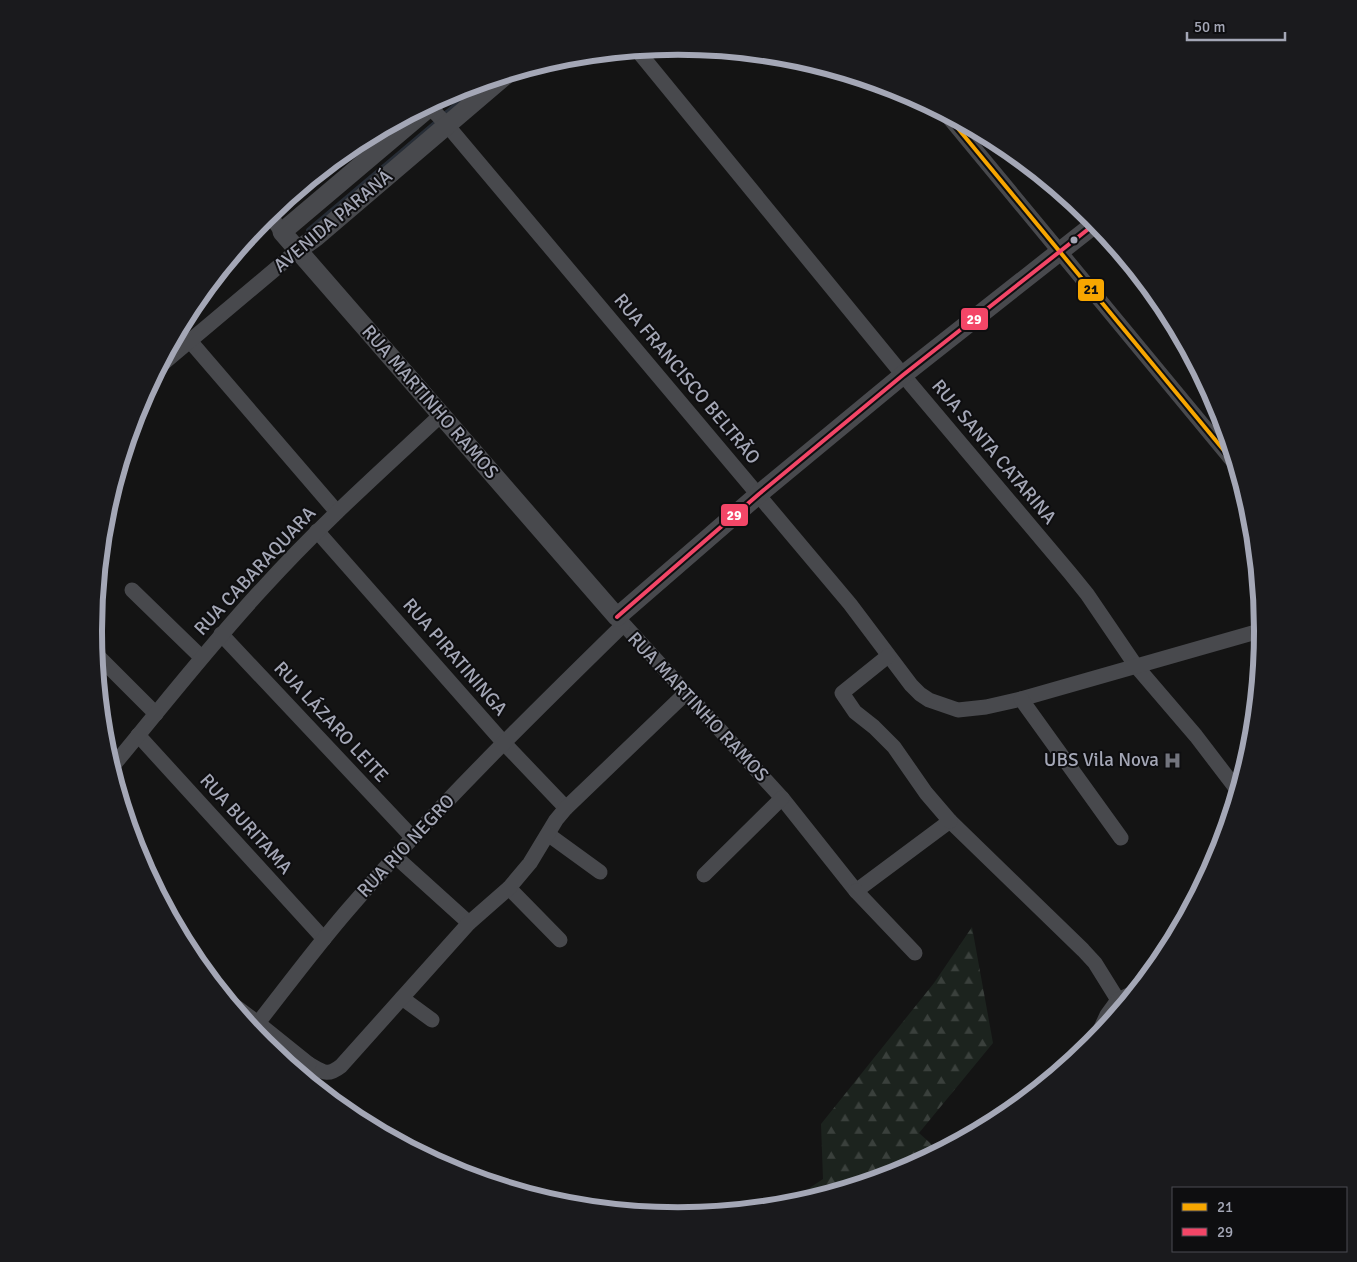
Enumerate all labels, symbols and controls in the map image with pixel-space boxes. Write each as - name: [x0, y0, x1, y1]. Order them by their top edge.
- scale bar: [1187, 10, 1284, 42]
- text: 50 m: [1194, 18, 1225, 36]
- street label: AVENIDA PARANÁ: [269, 164, 397, 278]
- unlabelled marker: [1069, 235, 1079, 245]
- line badge: 21: [1077, 278, 1105, 302]
- text: 21: [1083, 281, 1099, 298]
- street label: RUA FRANCISCO BELTRÃO: [609, 289, 765, 469]
- line badge: 29: [960, 307, 989, 331]
- text: 29: [966, 311, 982, 328]
- street label: RUA MARTINHO RAMOS: [357, 320, 503, 484]
- street label: RUA SANTA CATARINA: [926, 375, 1062, 530]
- street label: RUA CABARAQUARA: [189, 501, 321, 640]
- line badge: 29: [720, 503, 749, 527]
- text: 29: [726, 507, 742, 524]
- street label: RUA PIRATININGA: [397, 593, 513, 721]
- street label: RUA MARTINHO RAMOS: [622, 627, 774, 787]
- street label: RUA LÁZARO LEITE: [269, 656, 393, 788]
- place label: UBS Vila Nova: [1044, 748, 1159, 772]
- hospital icon: UBS Vila Nova: [1163, 750, 1183, 770]
- street label: RUA BURITAMA: [195, 769, 298, 880]
- street label: RUA RIO NEGRO: [352, 789, 460, 903]
- legend: [1172, 1187, 1347, 1252]
- text: 21: [1217, 1198, 1233, 1216]
- text: 29: [1217, 1223, 1233, 1241]

